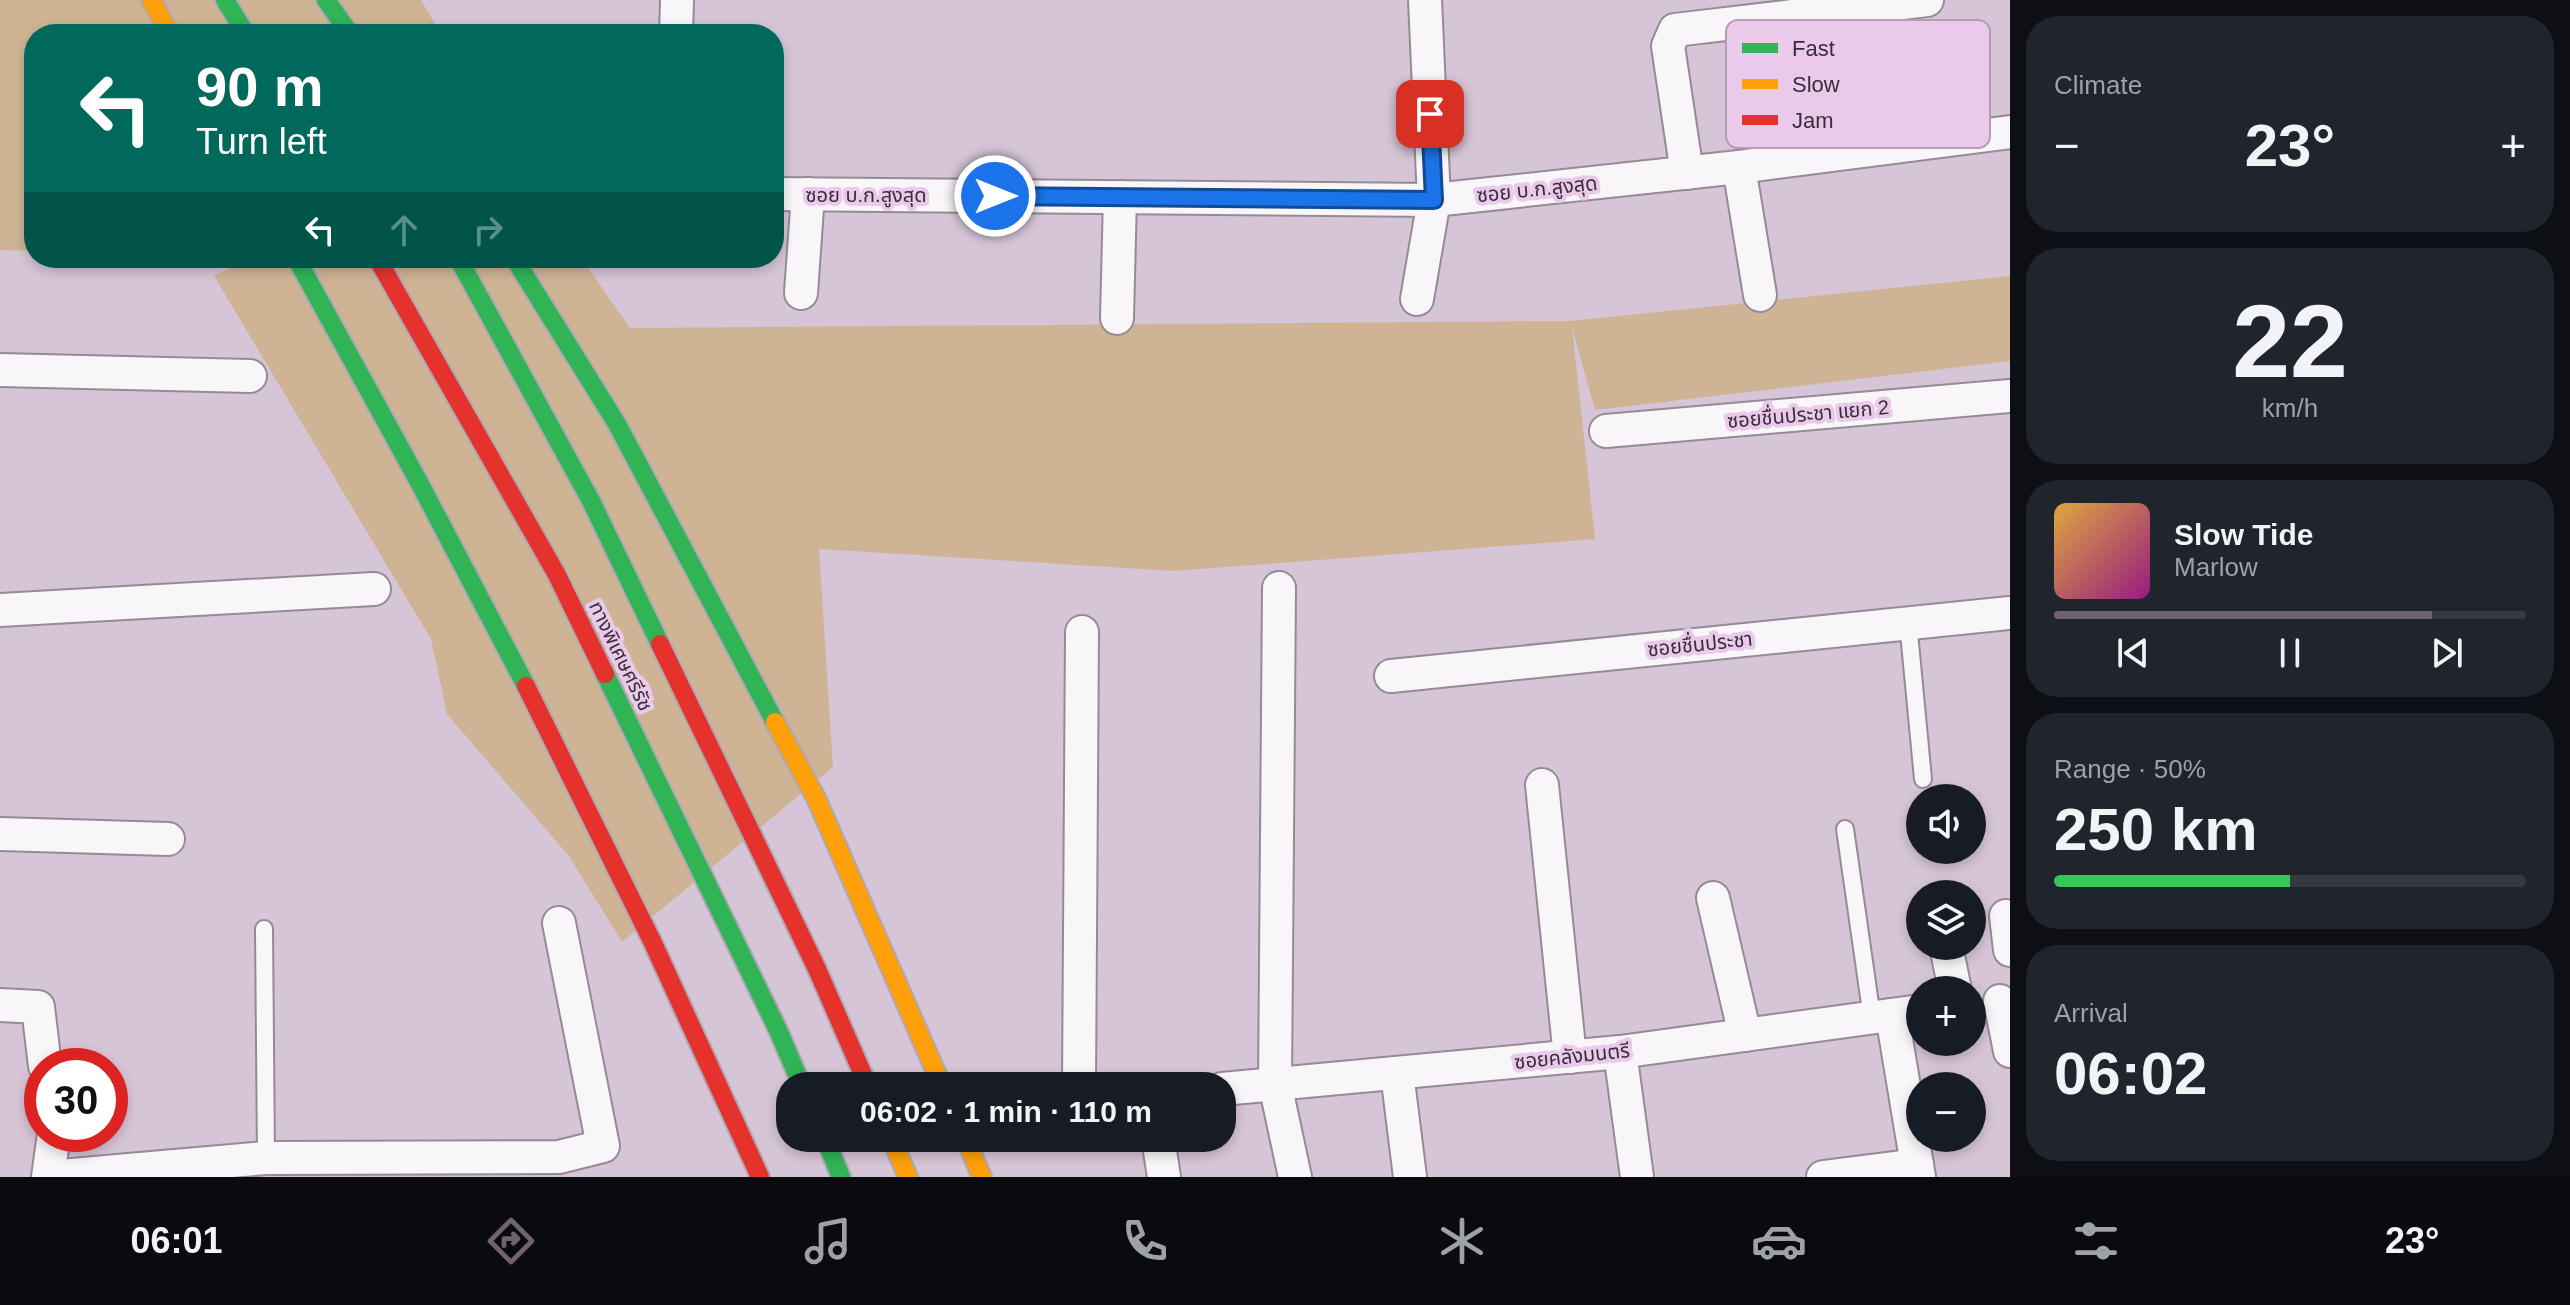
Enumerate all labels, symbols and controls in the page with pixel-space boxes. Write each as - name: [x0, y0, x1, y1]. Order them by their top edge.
- legend: [1726, 20, 1990, 148]
- text: Fast: [1792, 36, 1835, 61]
- text: 90 m: [196, 55, 324, 118]
- icon: left: [64, 56, 168, 160]
- text: Climate: [2054, 70, 2142, 100]
- text: Slow: [1792, 72, 1840, 97]
- pin: [1396, 80, 1464, 148]
- icon: arrive: [1408, 92, 1452, 136]
- text: Jam: [1792, 108, 1834, 133]
- text: 23°: [2245, 112, 2335, 179]
- text: Turn left: [196, 121, 327, 162]
- text: −: [2054, 121, 2080, 170]
- text: +: [2500, 121, 2526, 170]
- position arrow: [953, 154, 1037, 238]
- street label: ซอย บ.ก.สูงสุด: [1476, 172, 1599, 208]
- street label: ซอย บ.ก.สูงสุด: [805, 184, 927, 208]
- icon: left: [298, 208, 342, 252]
- icon: ahead: [382, 208, 426, 252]
- icon: right: [466, 208, 510, 252]
- text: 22: [2232, 283, 2348, 399]
- street label: ซอยชื่นประชา แยก 2: [1726, 393, 1890, 432]
- text: km/h: [2262, 393, 2318, 423]
- text: Slow Tide: [2174, 518, 2313, 551]
- text: Marlow: [2174, 552, 2258, 582]
- street label: ทางพิเศษศรีรัช: [585, 598, 657, 714]
- street label: ซอยชื่นประชา: [1646, 625, 1754, 660]
- icon: previous: [2111, 631, 2155, 675]
- icon: pause: [2268, 631, 2312, 675]
- icon: next: [2425, 631, 2469, 675]
- text: Range · 50%: [2054, 754, 2206, 784]
- map controls: [1906, 784, 1986, 1152]
- button: sound: [1906, 784, 1986, 864]
- text: 250 km: [2054, 796, 2258, 863]
- button: layers: [1906, 880, 1986, 960]
- button: +: [1906, 976, 1986, 1056]
- text: Arrival: [2054, 998, 2128, 1028]
- street label: ซอยคลังมนตรี: [1513, 1039, 1631, 1073]
- text: 06:02: [2054, 1040, 2207, 1107]
- speed limit sign: 30: [24, 1048, 128, 1152]
- button: −: [1906, 1072, 1986, 1152]
- text: 06:02 · 1 min · 110 m: [860, 1095, 1152, 1128]
- icon: directions: [483, 1213, 539, 1269]
- icon: music: [800, 1213, 856, 1269]
- icon: phone: [1117, 1213, 1173, 1269]
- icon: climate: [1434, 1213, 1490, 1269]
- icon: car: [1751, 1213, 1807, 1269]
- icon: filters: [2068, 1213, 2124, 1269]
- text: 06:01: [130, 1220, 223, 1261]
- text: 23°: [2385, 1220, 2439, 1261]

